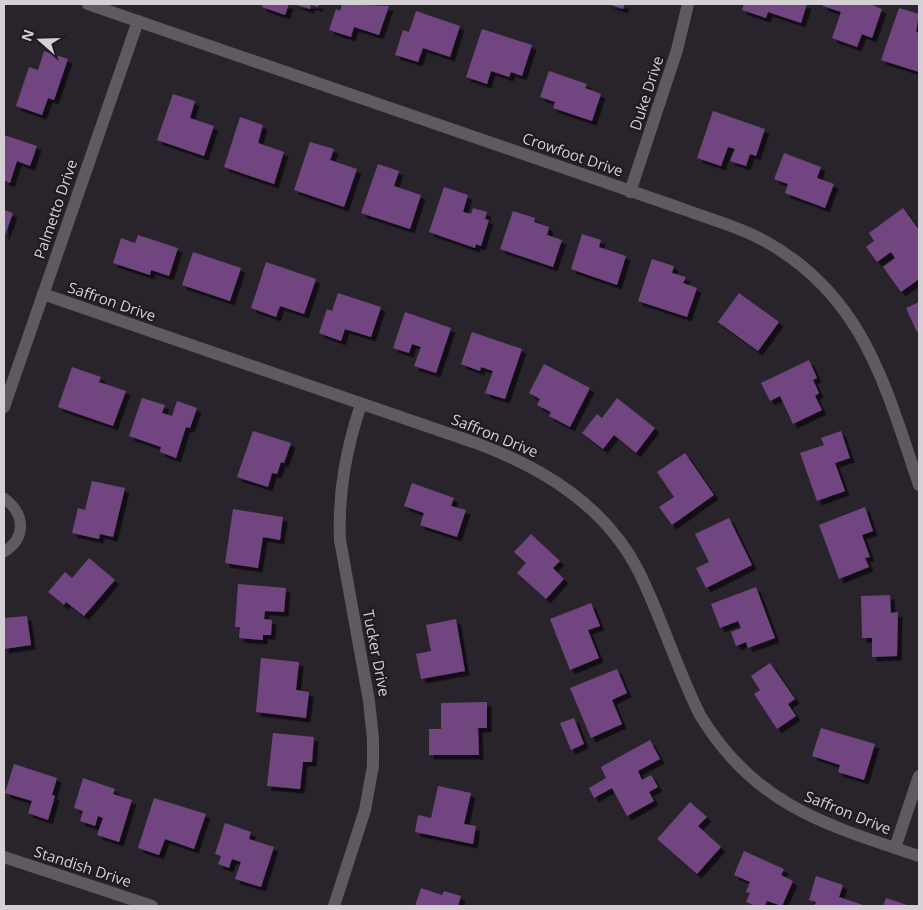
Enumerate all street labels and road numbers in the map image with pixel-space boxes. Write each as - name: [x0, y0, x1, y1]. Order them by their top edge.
- street label: Duke Drive: [625, 53, 667, 133]
- street label: Crowfoot Drive: [520, 127, 626, 181]
- street label: Palmetto Drive: [29, 157, 81, 261]
- street label: Saffron Drive: [65, 277, 159, 325]
- street label: Saffron Drive: [449, 409, 541, 461]
- street label: Tucker Drive: [359, 608, 395, 698]
- street label: Saffron Drive: [802, 786, 894, 838]
- street label: Standish Drive: [32, 841, 134, 891]

